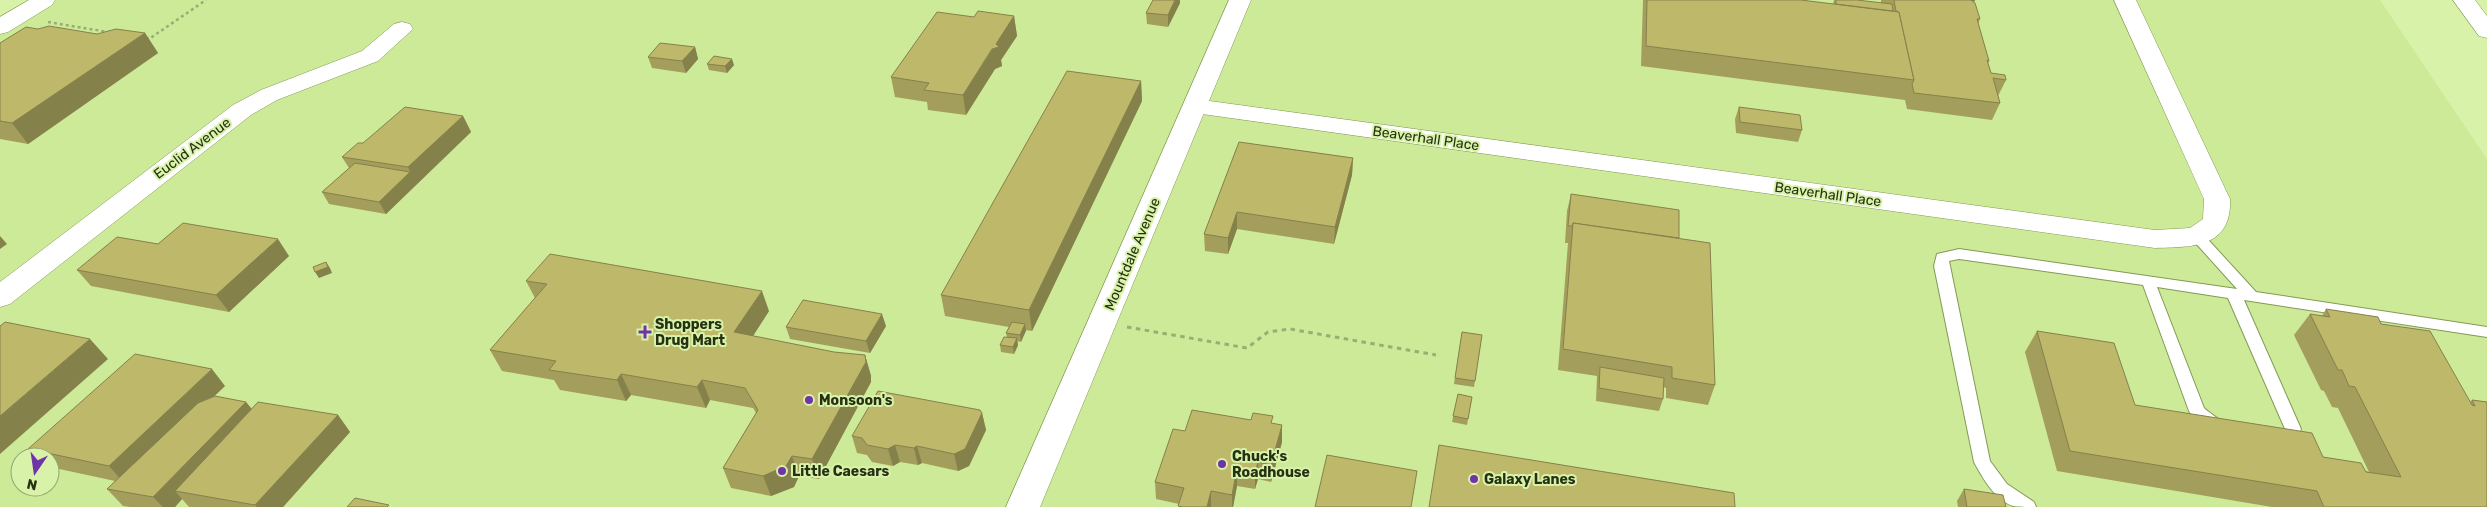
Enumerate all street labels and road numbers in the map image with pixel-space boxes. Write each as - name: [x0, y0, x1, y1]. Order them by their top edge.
- street label: Euclid Avenue: [151, 114, 234, 183]
- street label: Beaverhall Place: [1371, 123, 1481, 154]
- street label: Beaverhall Place: [1773, 179, 1883, 210]
- street label: Mountdale Avenue: [1101, 195, 1164, 313]

